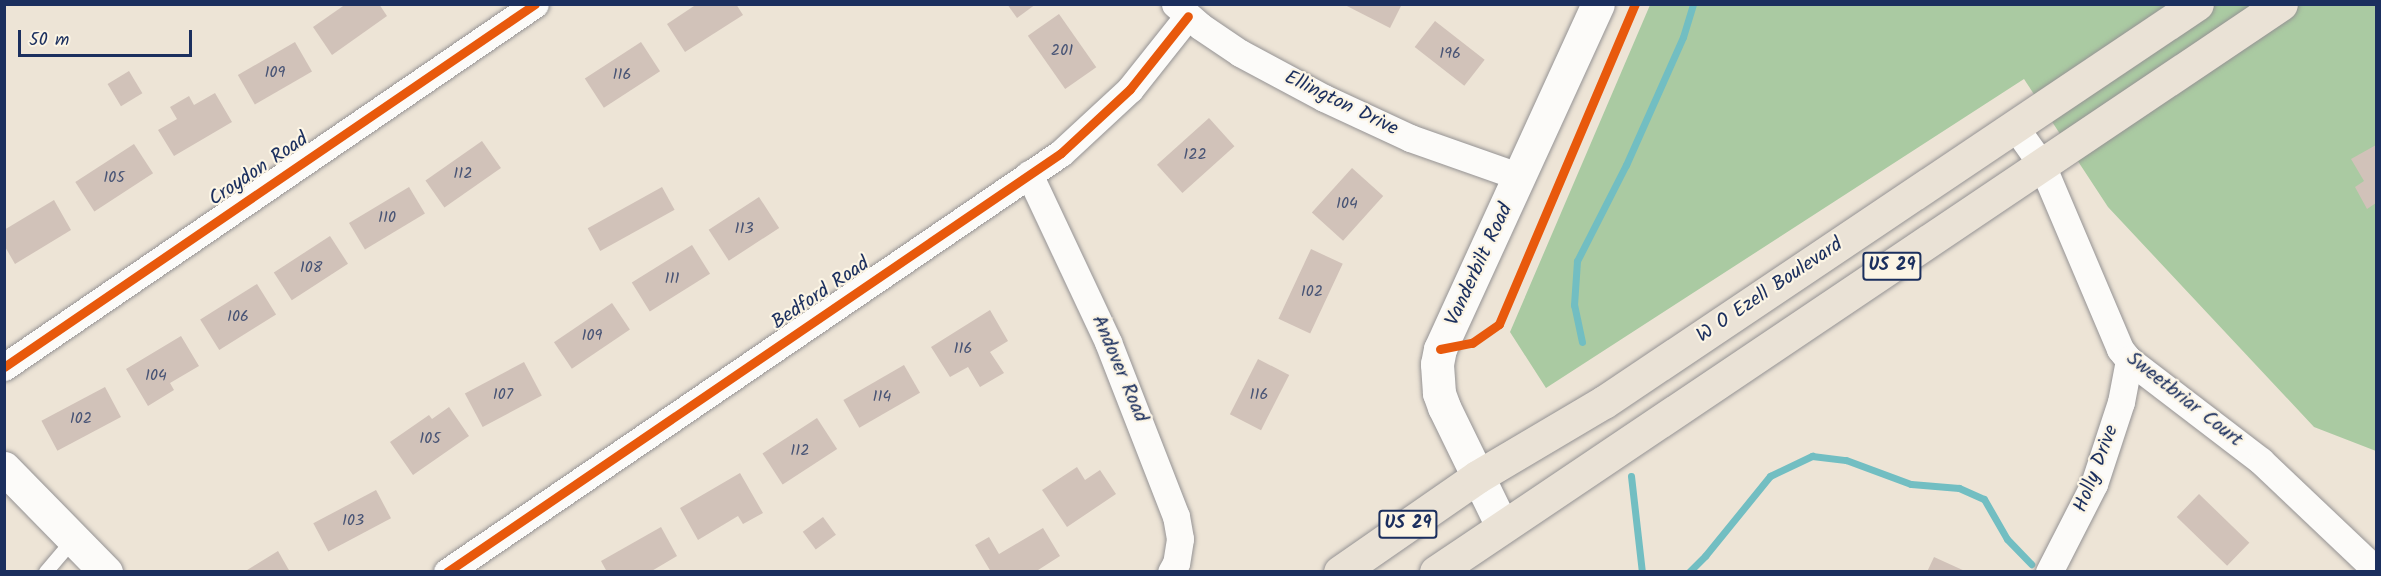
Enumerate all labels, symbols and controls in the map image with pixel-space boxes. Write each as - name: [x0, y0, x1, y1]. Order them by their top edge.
- scale bar: [21, 18, 195, 56]
- text: 50 m: [29, 26, 69, 55]
- house number: 201: [1051, 41, 1073, 61]
- house number: 196: [1439, 44, 1461, 64]
- house number: 109: [265, 63, 285, 83]
- house number: 116: [613, 65, 631, 85]
- street label: Ellington Drive: [1280, 66, 1402, 142]
- street label: Croydon Road: [205, 128, 313, 212]
- house number: 122: [1183, 145, 1207, 165]
- house number: 112: [453, 164, 473, 184]
- house number: 105: [103, 168, 125, 188]
- house number: 104: [1336, 194, 1358, 214]
- street label: Vanderbilt Road: [1441, 200, 1519, 330]
- house number: 110: [378, 208, 396, 228]
- house number: 113: [734, 219, 754, 239]
- street label: W O Ezell Boulevard: [1692, 233, 1848, 349]
- road number: US 29: [1862, 251, 1922, 281]
- street label: Bedford Road: [767, 252, 875, 336]
- house number: 108: [300, 258, 322, 278]
- house number: 111: [664, 269, 680, 289]
- house number: 102: [1301, 282, 1323, 302]
- house number: 106: [227, 307, 249, 327]
- street label: Andover Road: [1086, 312, 1152, 426]
- house number: 109: [582, 326, 602, 346]
- house number: 116: [954, 339, 972, 359]
- street label: Sweetbriar Court: [2121, 347, 2247, 453]
- house number: 104: [145, 366, 167, 386]
- house number: 107: [493, 385, 513, 405]
- house number: 116: [1250, 385, 1268, 405]
- house number: 114: [873, 387, 891, 407]
- house number: 102: [70, 409, 92, 429]
- street label: Holly Drive: [2069, 422, 2125, 516]
- house number: 105: [419, 429, 441, 449]
- house number: 112: [790, 441, 810, 461]
- road number: US 29: [1378, 509, 1438, 539]
- house number: 103: [342, 511, 364, 531]

